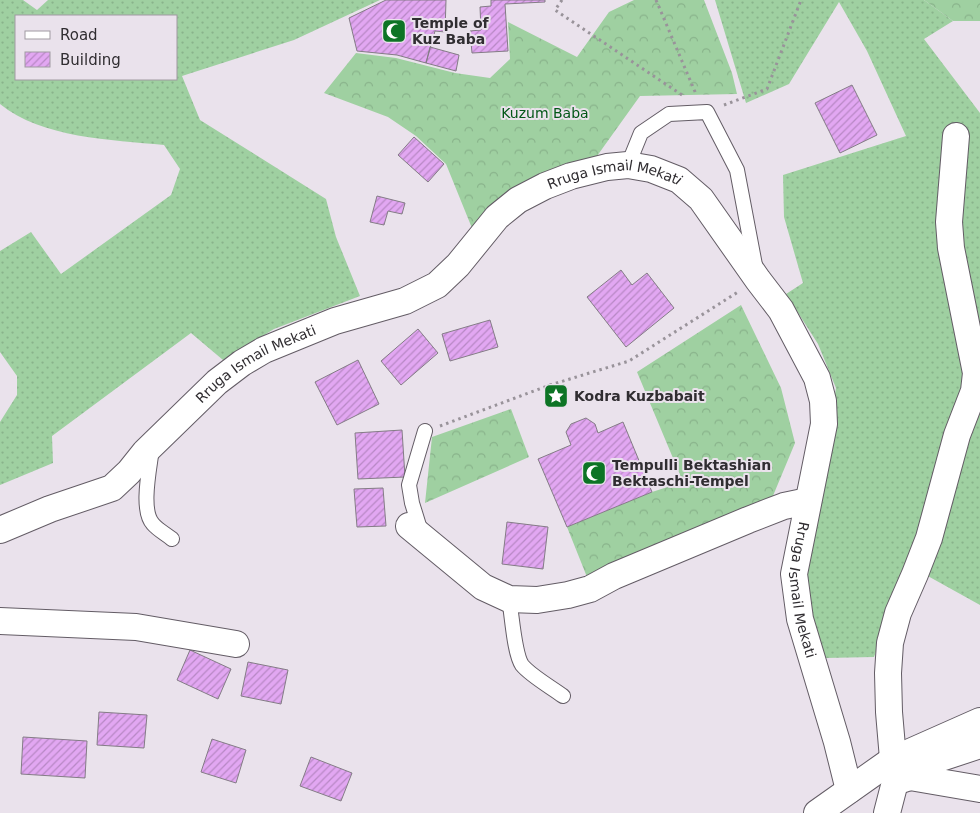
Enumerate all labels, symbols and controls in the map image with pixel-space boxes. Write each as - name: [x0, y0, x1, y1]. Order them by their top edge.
- legend: [15, 15, 178, 80]
- place label: Temple of Kuz Baba: [412, 15, 490, 47]
- mosque icon: Temple of Kuz Baba: [381, 18, 407, 44]
- text: Road: [60, 26, 98, 44]
- text: Building: [60, 51, 121, 69]
- park label: Kuzum Baba: [501, 105, 589, 121]
- text: Rruga Ismail Mekati: [545, 157, 686, 192]
- street label: Rruga Ismail Mekati: [545, 177, 683, 197]
- street label: Rruga Ismail Mekati: [192, 322, 318, 406]
- place icon: Kodra Kuzbabait: [543, 383, 569, 409]
- place label: Kodra Kuzbabait: [574, 388, 705, 404]
- place label: Tempulli Bektashian Bektaschi-Tempel: [612, 457, 771, 489]
- mosque icon: Tempulli Bektashian Bektaschi-Tempel: [581, 460, 607, 486]
- street label: Rruga Ismail Mekati: [786, 520, 819, 660]

